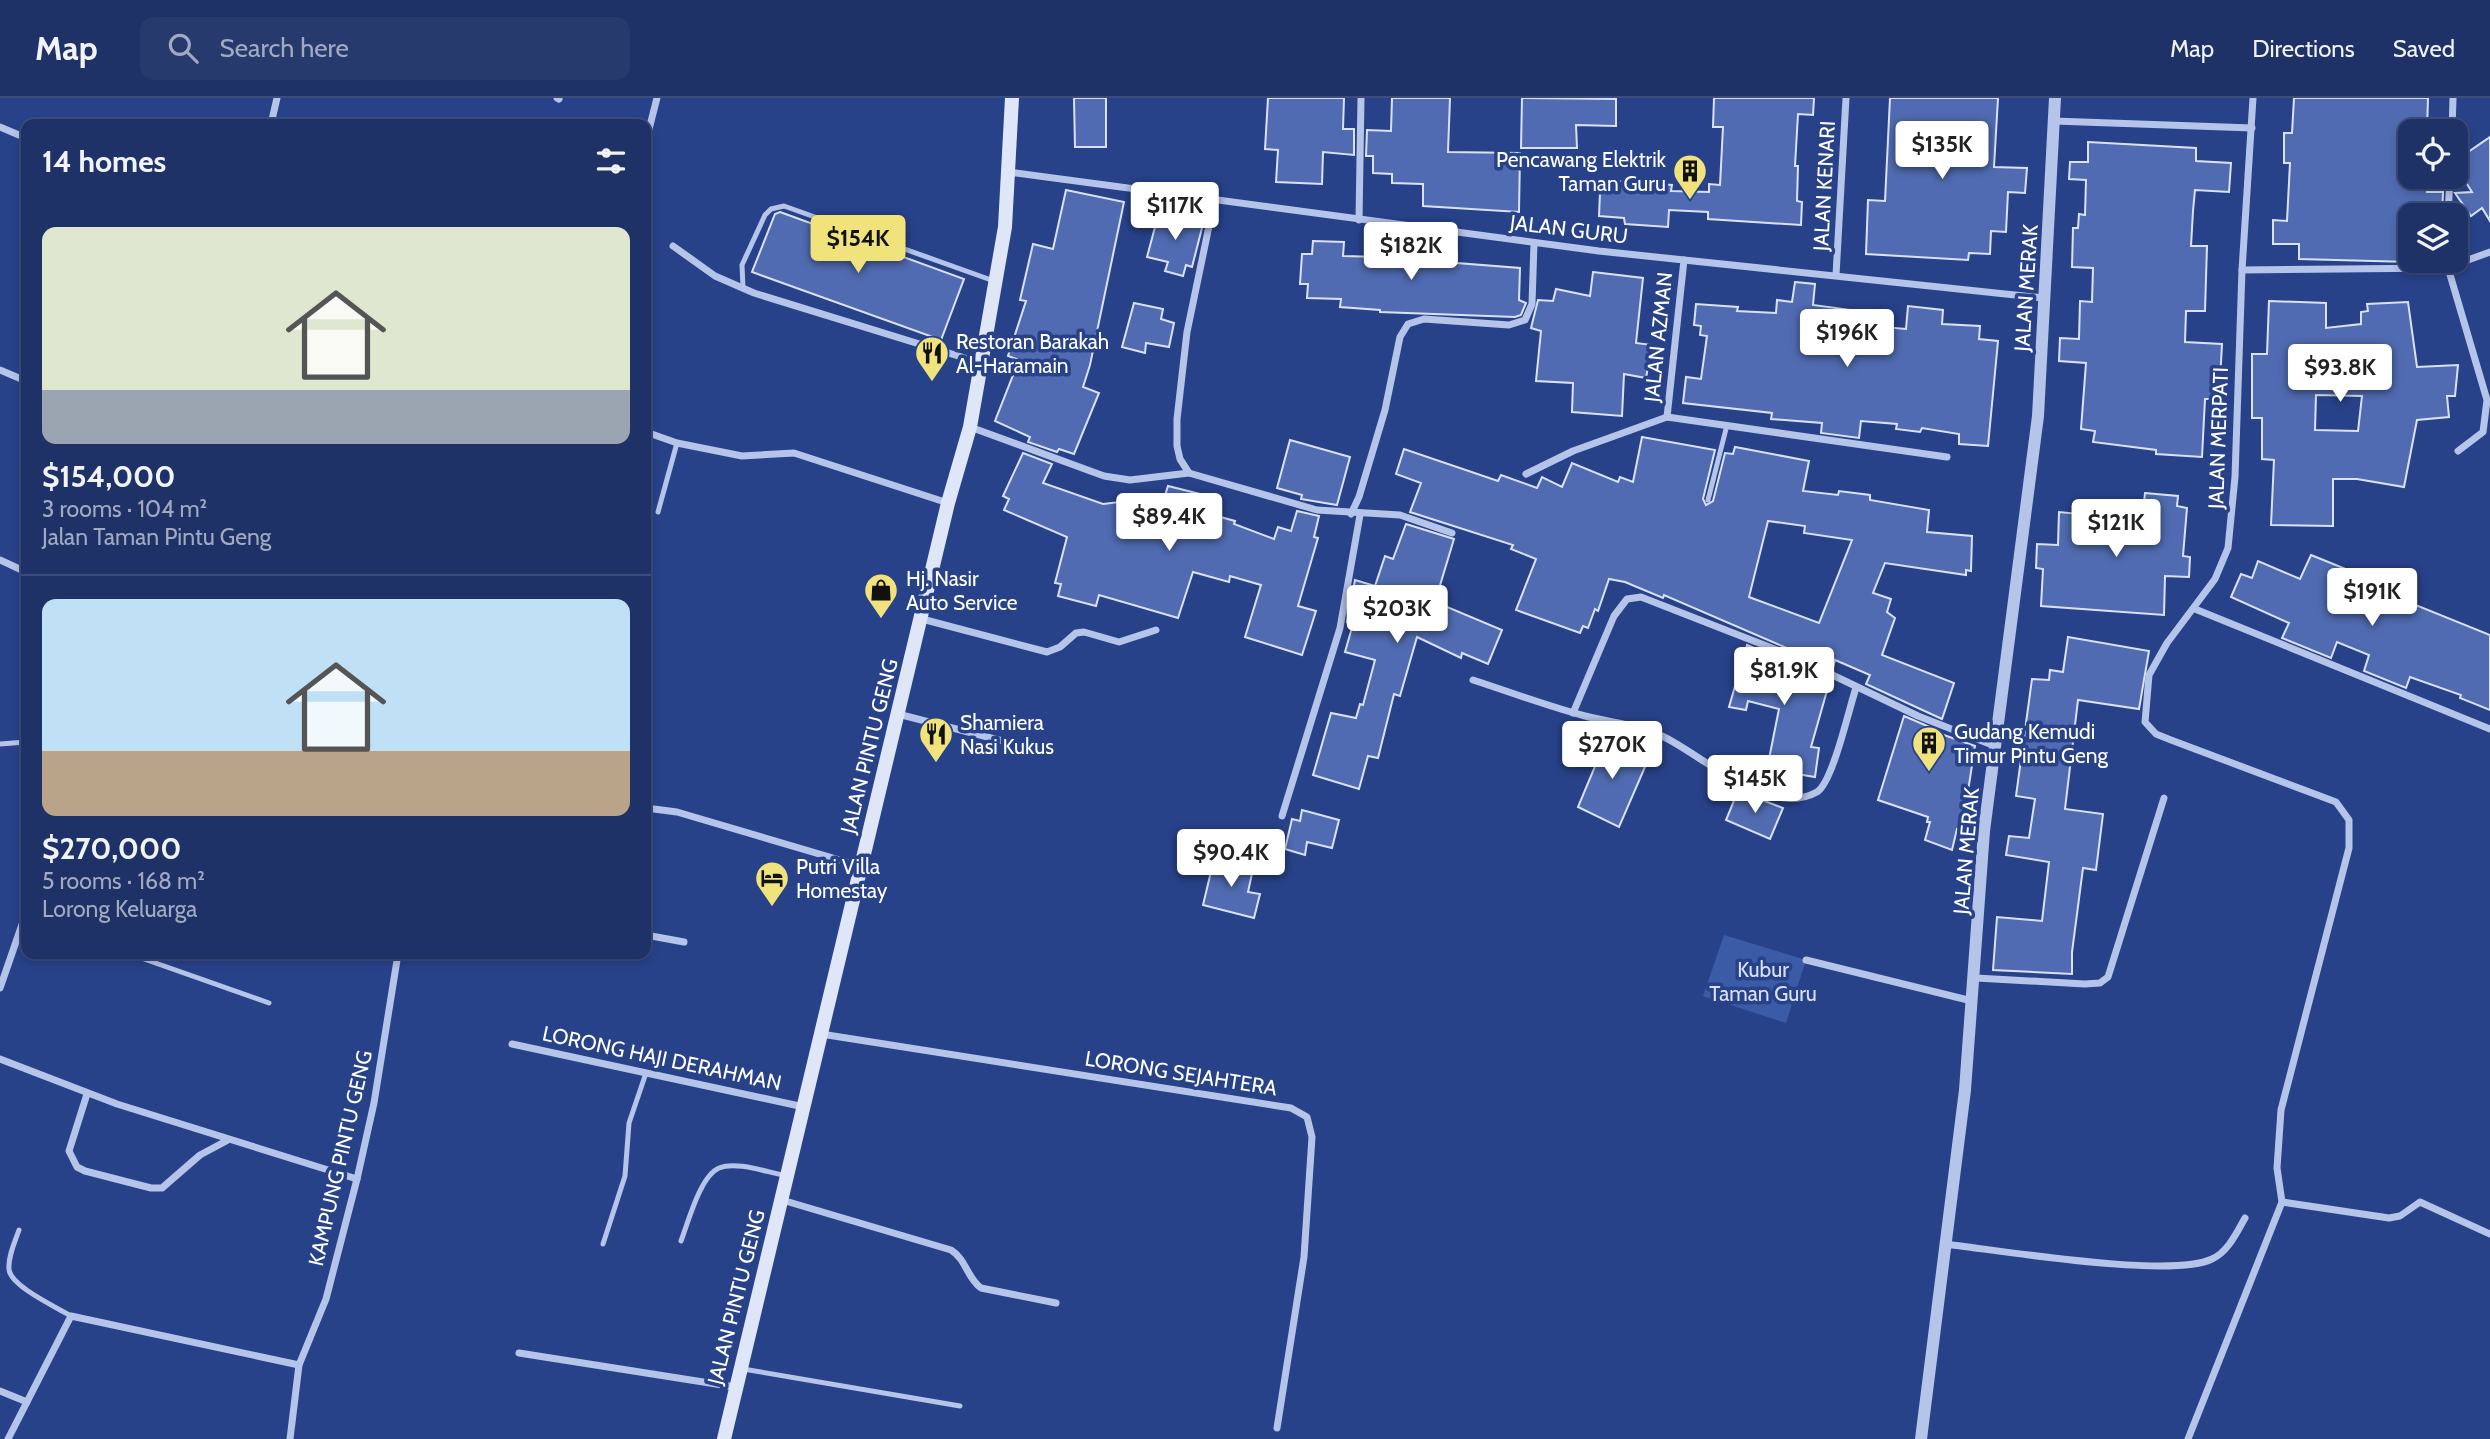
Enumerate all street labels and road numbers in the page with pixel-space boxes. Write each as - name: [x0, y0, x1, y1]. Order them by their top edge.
- street label: JALAN KENARI: [1808, 120, 1840, 253]
- street label: JALAN GURU: [1508, 209, 1629, 249]
- street label: JALAN MERAK: [2009, 224, 2043, 353]
- street label: JALAN AZMAN: [1639, 271, 1677, 404]
- street label: JALAN MERPATI: [2203, 367, 2233, 510]
- street label: JALAN PINTU GENG: [835, 656, 903, 837]
- street label: JALAN MERAK: [1948, 786, 1984, 917]
- street label: LORONG HAJI DERAHMAN: [540, 1020, 784, 1096]
- street label: LORONG SEJAHTERA: [1083, 1045, 1279, 1101]
- street label: KAMPUNG PINTU GENG: [303, 1048, 377, 1268]
- street label: JALAN PINTU GENG: [702, 1207, 770, 1388]

